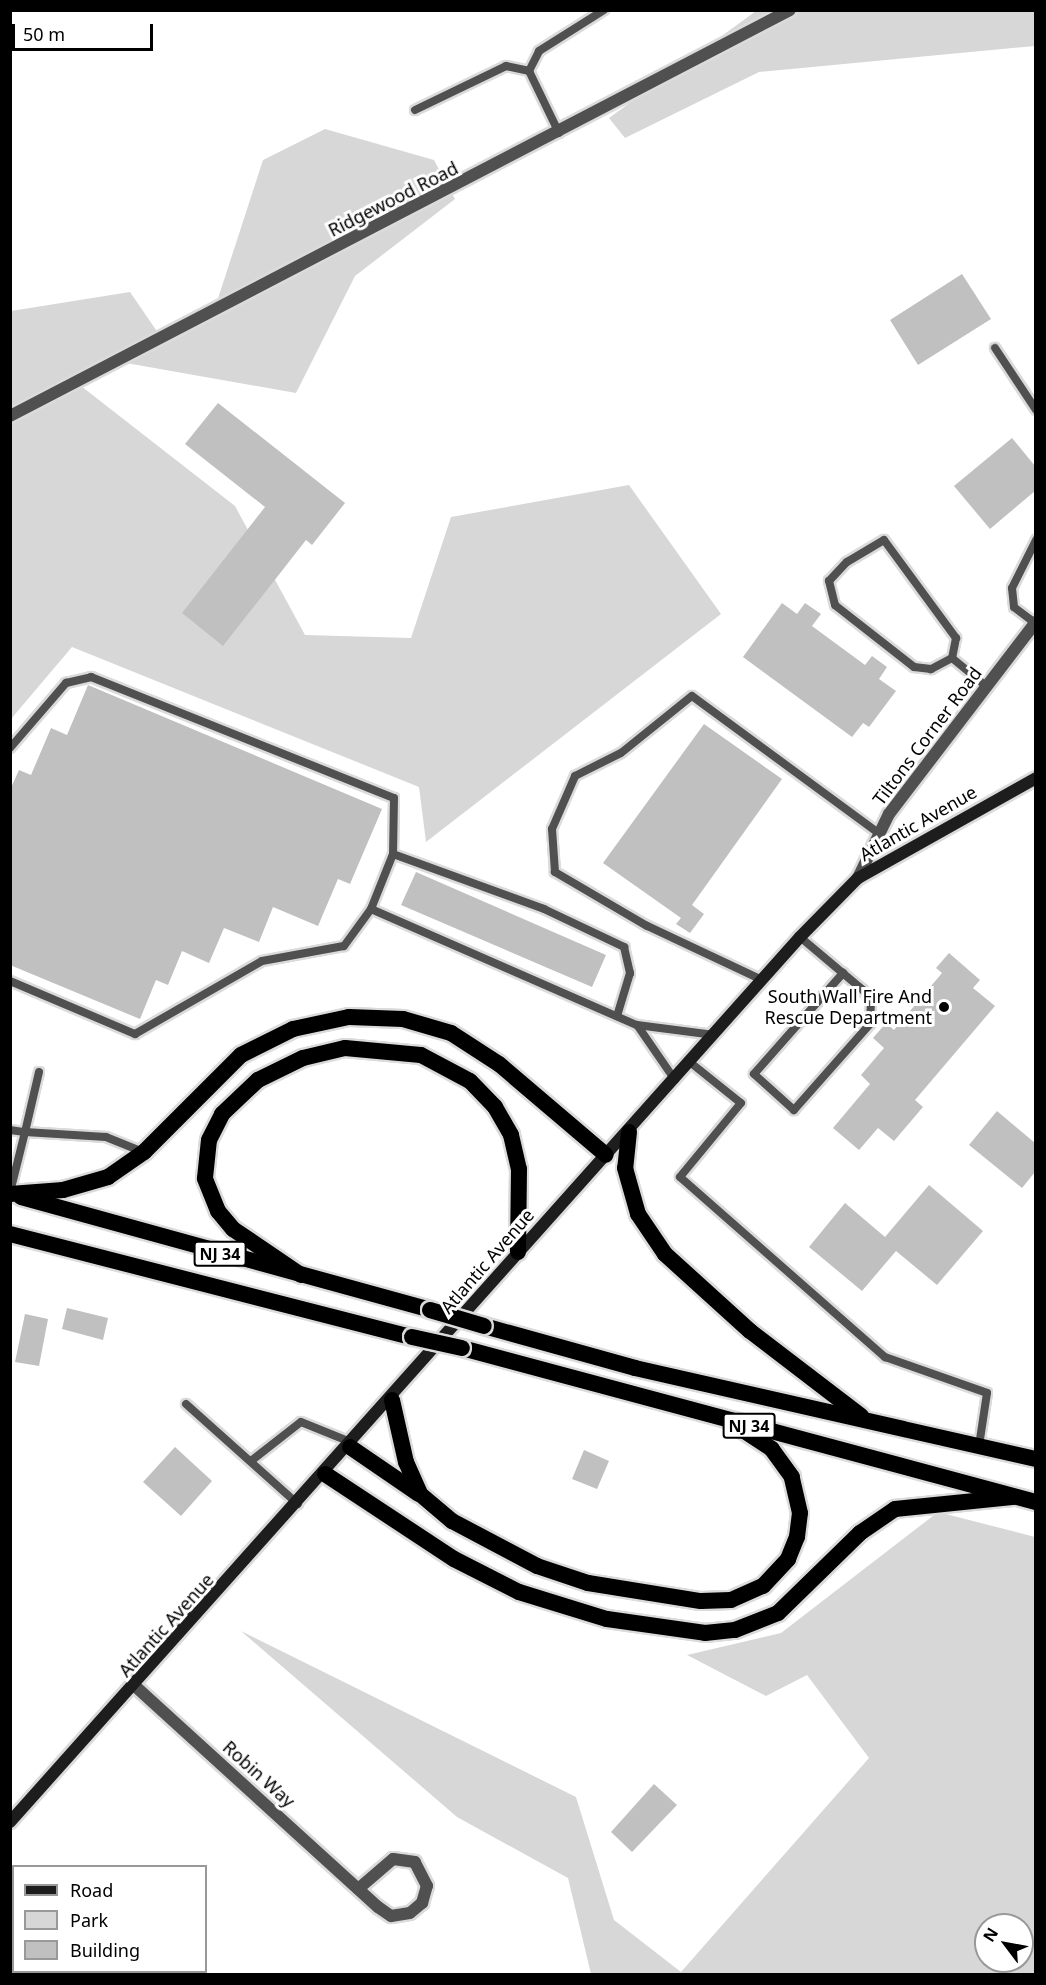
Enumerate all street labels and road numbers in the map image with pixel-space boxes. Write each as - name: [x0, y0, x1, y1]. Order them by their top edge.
- street label: Ridgewood Road: [325, 157, 461, 241]
- street label: Tiltons Corner Road: [868, 663, 986, 809]
- street label: Atlantic Avenue: [856, 781, 980, 865]
- street label: Atlantic Avenue: [436, 1204, 538, 1318]
- road number: NJ 34: [193, 1241, 247, 1267]
- road number: NJ 34: [722, 1413, 776, 1439]
- street label: Atlantic Avenue: [114, 1569, 218, 1681]
- street label: Robin Way: [219, 1736, 299, 1812]

